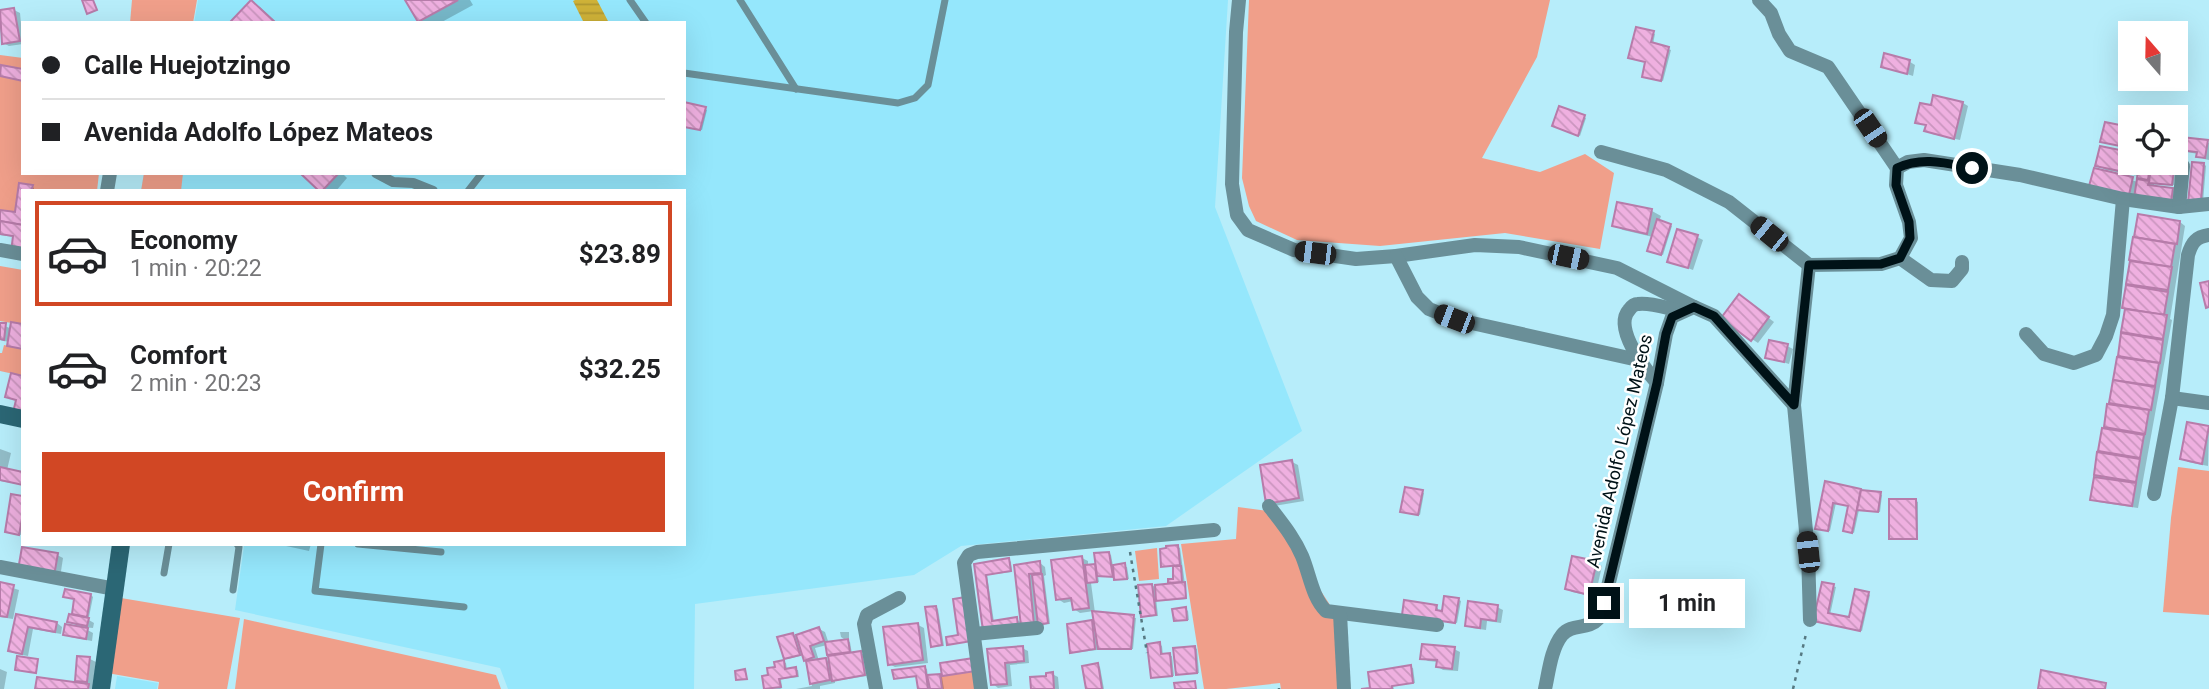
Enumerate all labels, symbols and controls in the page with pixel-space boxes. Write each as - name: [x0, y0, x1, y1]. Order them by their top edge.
- north arrow: [2118, 21, 2188, 91]
- map controls: [2118, 21, 2188, 175]
- text: Calle Huejotzingo: [84, 50, 291, 80]
- car: [1850, 105, 1891, 151]
- button: locate: [2118, 105, 2188, 175]
- text: Avenida Adolfo López Mateos: [84, 117, 433, 147]
- route start: [1956, 152, 1988, 184]
- car: [1747, 213, 1792, 255]
- icon: car: [46, 222, 109, 285]
- text: Economy: [130, 225, 237, 255]
- text: $23.89: [579, 239, 661, 269]
- car: [1293, 240, 1338, 266]
- car: [1546, 242, 1591, 272]
- text: 1 min · 20:22: [130, 255, 262, 282]
- car: [1431, 302, 1478, 336]
- street label: Avenida Adolfo López Mateos: [1582, 332, 1656, 570]
- icon: car: [46, 337, 109, 400]
- text: Comfort: [130, 340, 227, 370]
- text: $32.25: [579, 354, 661, 384]
- text: 2 min · 20:23: [130, 370, 262, 397]
- button: Confirm: [42, 452, 665, 532]
- car: [1796, 530, 1821, 574]
- callout: 1 min: [1628, 578, 1744, 628]
- route end: [1588, 587, 1620, 619]
- text: 1 min: [1658, 590, 1716, 617]

